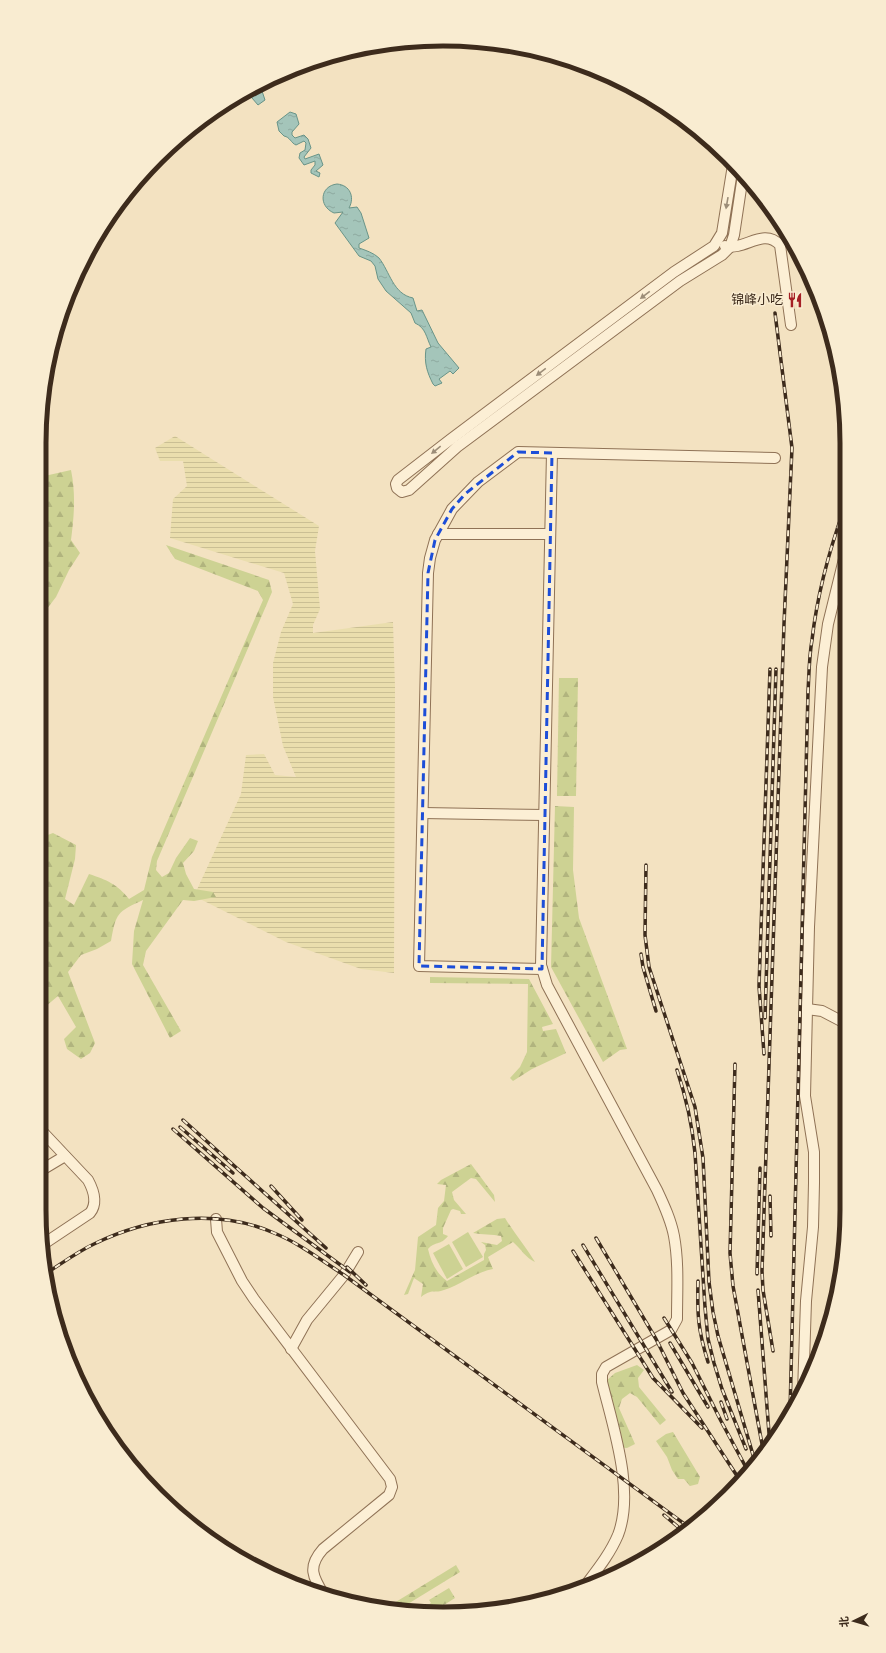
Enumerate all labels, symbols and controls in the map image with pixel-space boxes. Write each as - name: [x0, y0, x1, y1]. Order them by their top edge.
- one-way arrow: [724, 197, 730, 209]
- one-way arrow: [639, 290, 650, 299]
- place label: 锦峰小吃: [731, 290, 783, 310]
- restaurant icon: 锦峰小吃: [786, 291, 804, 309]
- one-way arrow: [535, 368, 546, 376]
- one-way arrow: [431, 446, 442, 454]
- north arrow: [834, 1601, 874, 1641]
- text: 北: [836, 1616, 853, 1628]

